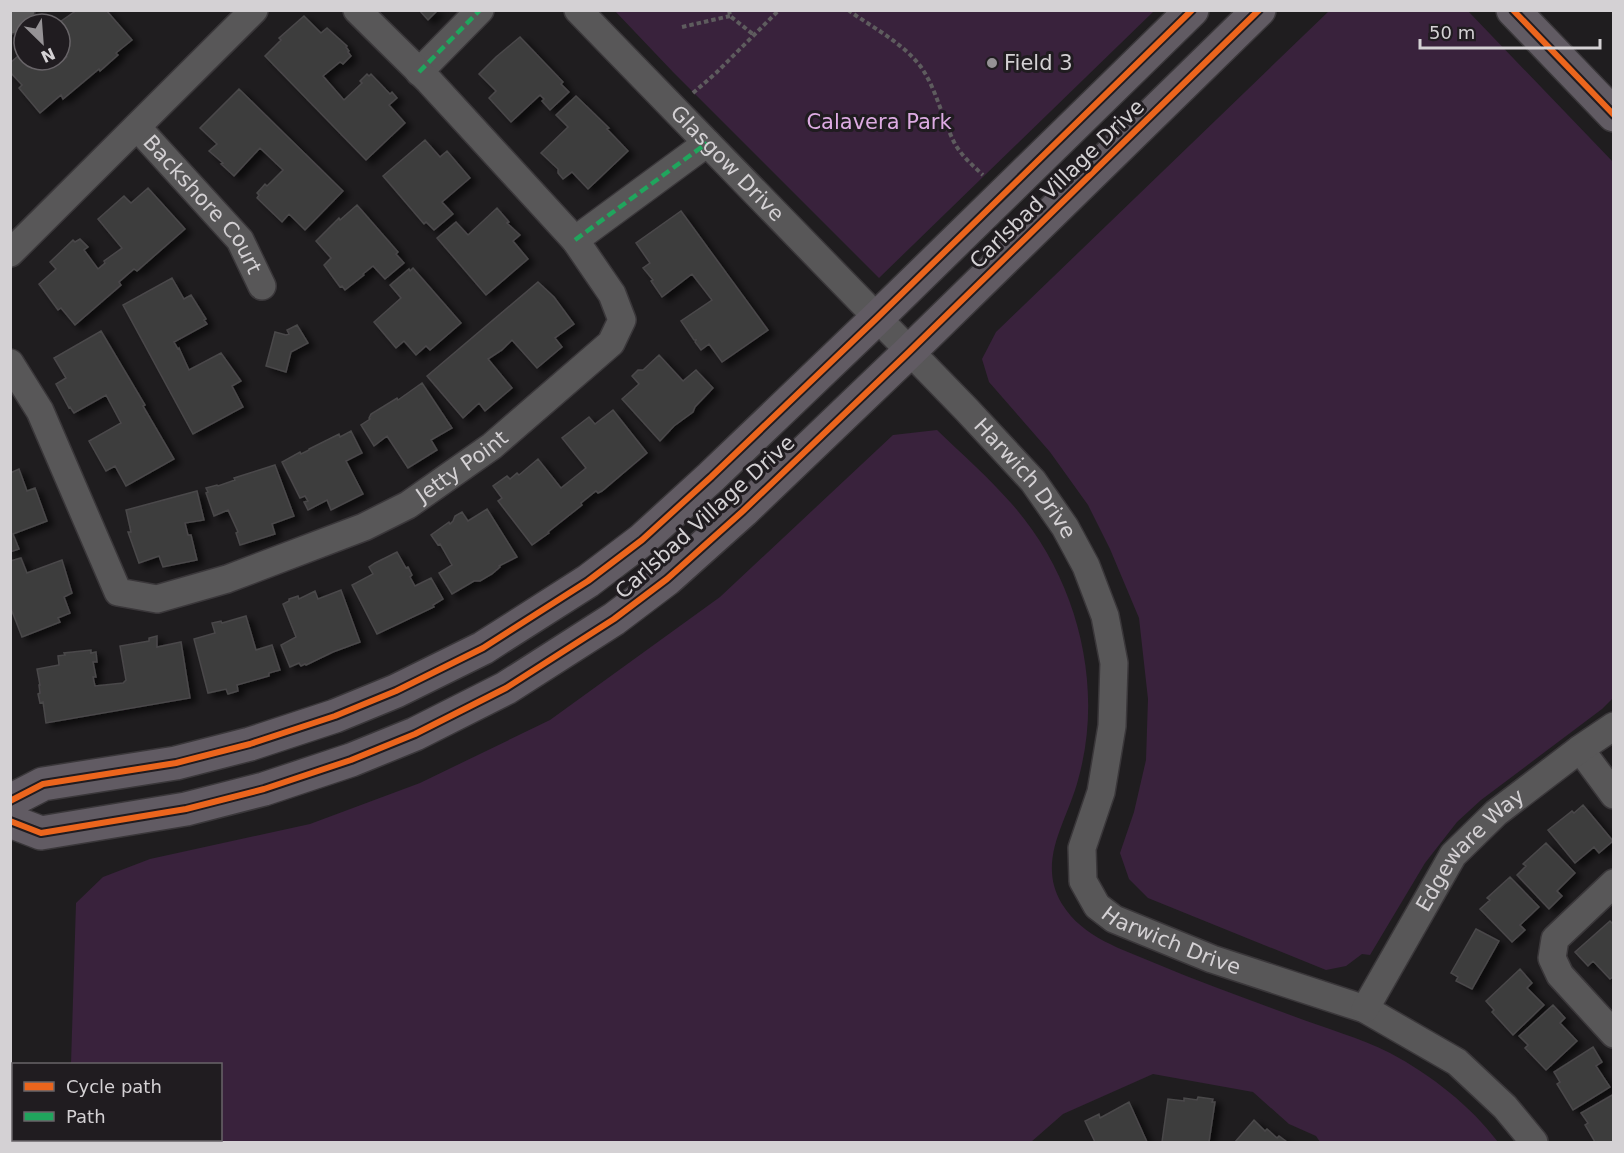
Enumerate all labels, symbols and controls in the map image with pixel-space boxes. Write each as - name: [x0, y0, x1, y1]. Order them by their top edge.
- north arrow: [12, 12, 72, 72]
- scale bar: [1420, 12, 1600, 50]
- text: 50 m: [1429, 22, 1475, 43]
- text: N: [38, 44, 58, 67]
- place label: Field 3: [1004, 51, 1073, 75]
- marker: Field 3: [985, 56, 999, 70]
- street label: Carlsbad Village Drive: [965, 95, 1149, 273]
- street label: Glasgow Drive: [666, 101, 789, 226]
- park label: Calavera Park: [806, 110, 952, 134]
- street label: Backshore Court: [138, 130, 266, 278]
- street label: Harwich Drive: [969, 414, 1081, 542]
- street label: Jetty Point: [410, 426, 513, 509]
- street label: Carlsbad Village Drive: [611, 430, 799, 604]
- street label: Edgeware Way: [1411, 784, 1529, 916]
- street label: Harwich Drive: [1097, 902, 1244, 980]
- legend: [12, 1063, 222, 1141]
- text: Cycle path: [66, 1076, 162, 1097]
- text: Path: [66, 1106, 106, 1127]

